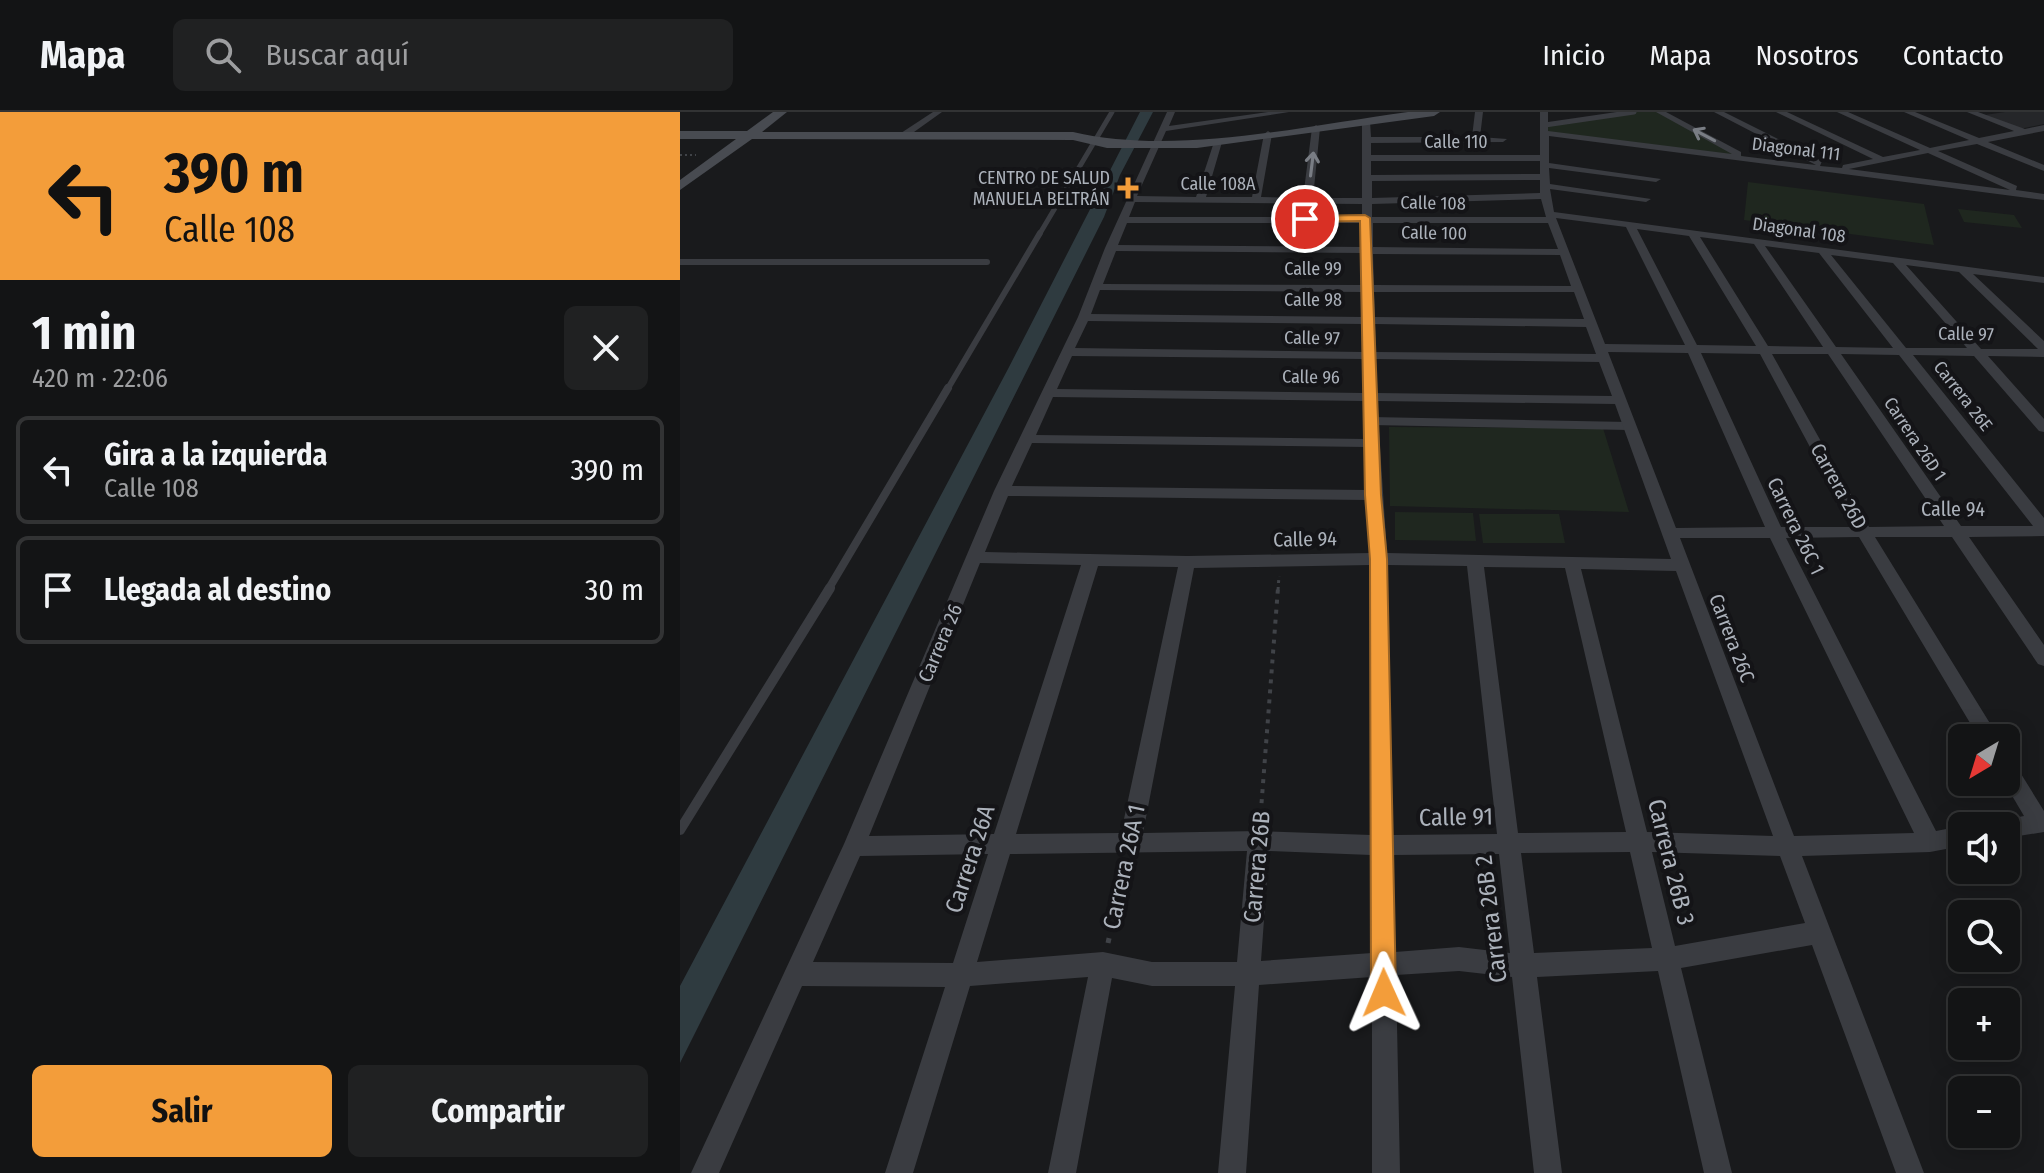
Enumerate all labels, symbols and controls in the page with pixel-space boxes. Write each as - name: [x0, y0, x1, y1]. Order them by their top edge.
- search box: [173, 19, 733, 91]
- text: Mapa: [40, 32, 125, 78]
- icon: search: [201, 33, 245, 77]
- text: Buscar aquí: [265, 37, 409, 73]
- text: Inicio: [1543, 39, 1605, 72]
- text: Mapa: [1649, 39, 1711, 72]
- text: Nosotros: [1755, 39, 1859, 72]
- text: Contacto: [1903, 39, 2004, 72]
- one-way arrow: [1693, 127, 1716, 143]
- street label: Calle 110: [1424, 131, 1488, 153]
- street label: Diagonal 111: [1751, 133, 1841, 165]
- text: 390 m: [164, 140, 304, 207]
- icon: left: [32, 144, 136, 248]
- one-way arrow: [1305, 151, 1320, 178]
- place label: CENTRO DE SALUD MANUELA BELTRÁN: [973, 167, 1110, 210]
- street label: Calle 108A: [1180, 173, 1256, 195]
- marker: CENTRO DE SALUD MANUELA BELTRÁN: [1117, 177, 1139, 199]
- pin: [1271, 185, 1339, 253]
- street label: Calle 108: [1400, 191, 1466, 215]
- icon: arrive: [1283, 197, 1327, 241]
- text: Calle 108: [164, 208, 295, 252]
- street label: Diagonal 108: [1751, 213, 1847, 247]
- street label: Calle 100: [1401, 221, 1467, 245]
- street label: Calle 99: [1284, 258, 1342, 280]
- street label: Calle 98: [1284, 289, 1342, 311]
- text: 1 min: [32, 304, 137, 362]
- button: close: [564, 306, 648, 390]
- street label: Calle 97: [1938, 323, 1994, 345]
- street label: Calle 97: [1284, 327, 1340, 349]
- street label: Carrera 26E: [1929, 357, 1997, 435]
- text: 420 m · 22:06: [32, 363, 168, 394]
- street label: Calle 96: [1282, 365, 1340, 389]
- street label: Carrera 26D 1: [1879, 393, 1951, 485]
- text: Gira a la izquierda: [104, 437, 327, 473]
- street label: Carrera 26D: [1806, 439, 1872, 533]
- icon: left: [36, 448, 80, 492]
- text: 390 m: [570, 452, 644, 488]
- text: Calle 108: [104, 473, 199, 504]
- street label: Carrera 26C 1: [1762, 473, 1830, 579]
- street label: Calle 94: [1921, 497, 1985, 521]
- street label: Calle 94: [1273, 526, 1337, 552]
- icon: arrive: [36, 568, 80, 612]
- text: Llegada al destino: [104, 572, 331, 608]
- text: 30 m: [585, 572, 644, 608]
- street label: Carrera 26C: [1704, 590, 1760, 686]
- street label: Carrera 26: [913, 600, 967, 686]
- north arrow: [1948, 724, 2020, 796]
- map controls: [1948, 724, 2020, 1148]
- street label: Carrera 26B 3: [1642, 796, 1700, 928]
- street label: Carrera 26A: [939, 801, 1001, 916]
- street label: Carrera 26A 1: [1097, 802, 1151, 932]
- street label: Calle 91: [1419, 802, 1493, 832]
- street label: Carrera 26B: [1238, 810, 1276, 924]
- button: sound: [1948, 812, 2020, 884]
- street label: Carrera 26B 2: [1469, 854, 1513, 984]
- button: search: [1948, 900, 2020, 972]
- position arrow: [1342, 951, 1426, 1035]
- button: +: [1948, 988, 2020, 1060]
- button: Salir: [32, 1065, 332, 1157]
- button: Compartir: [348, 1065, 648, 1157]
- button: −: [1948, 1076, 2020, 1148]

